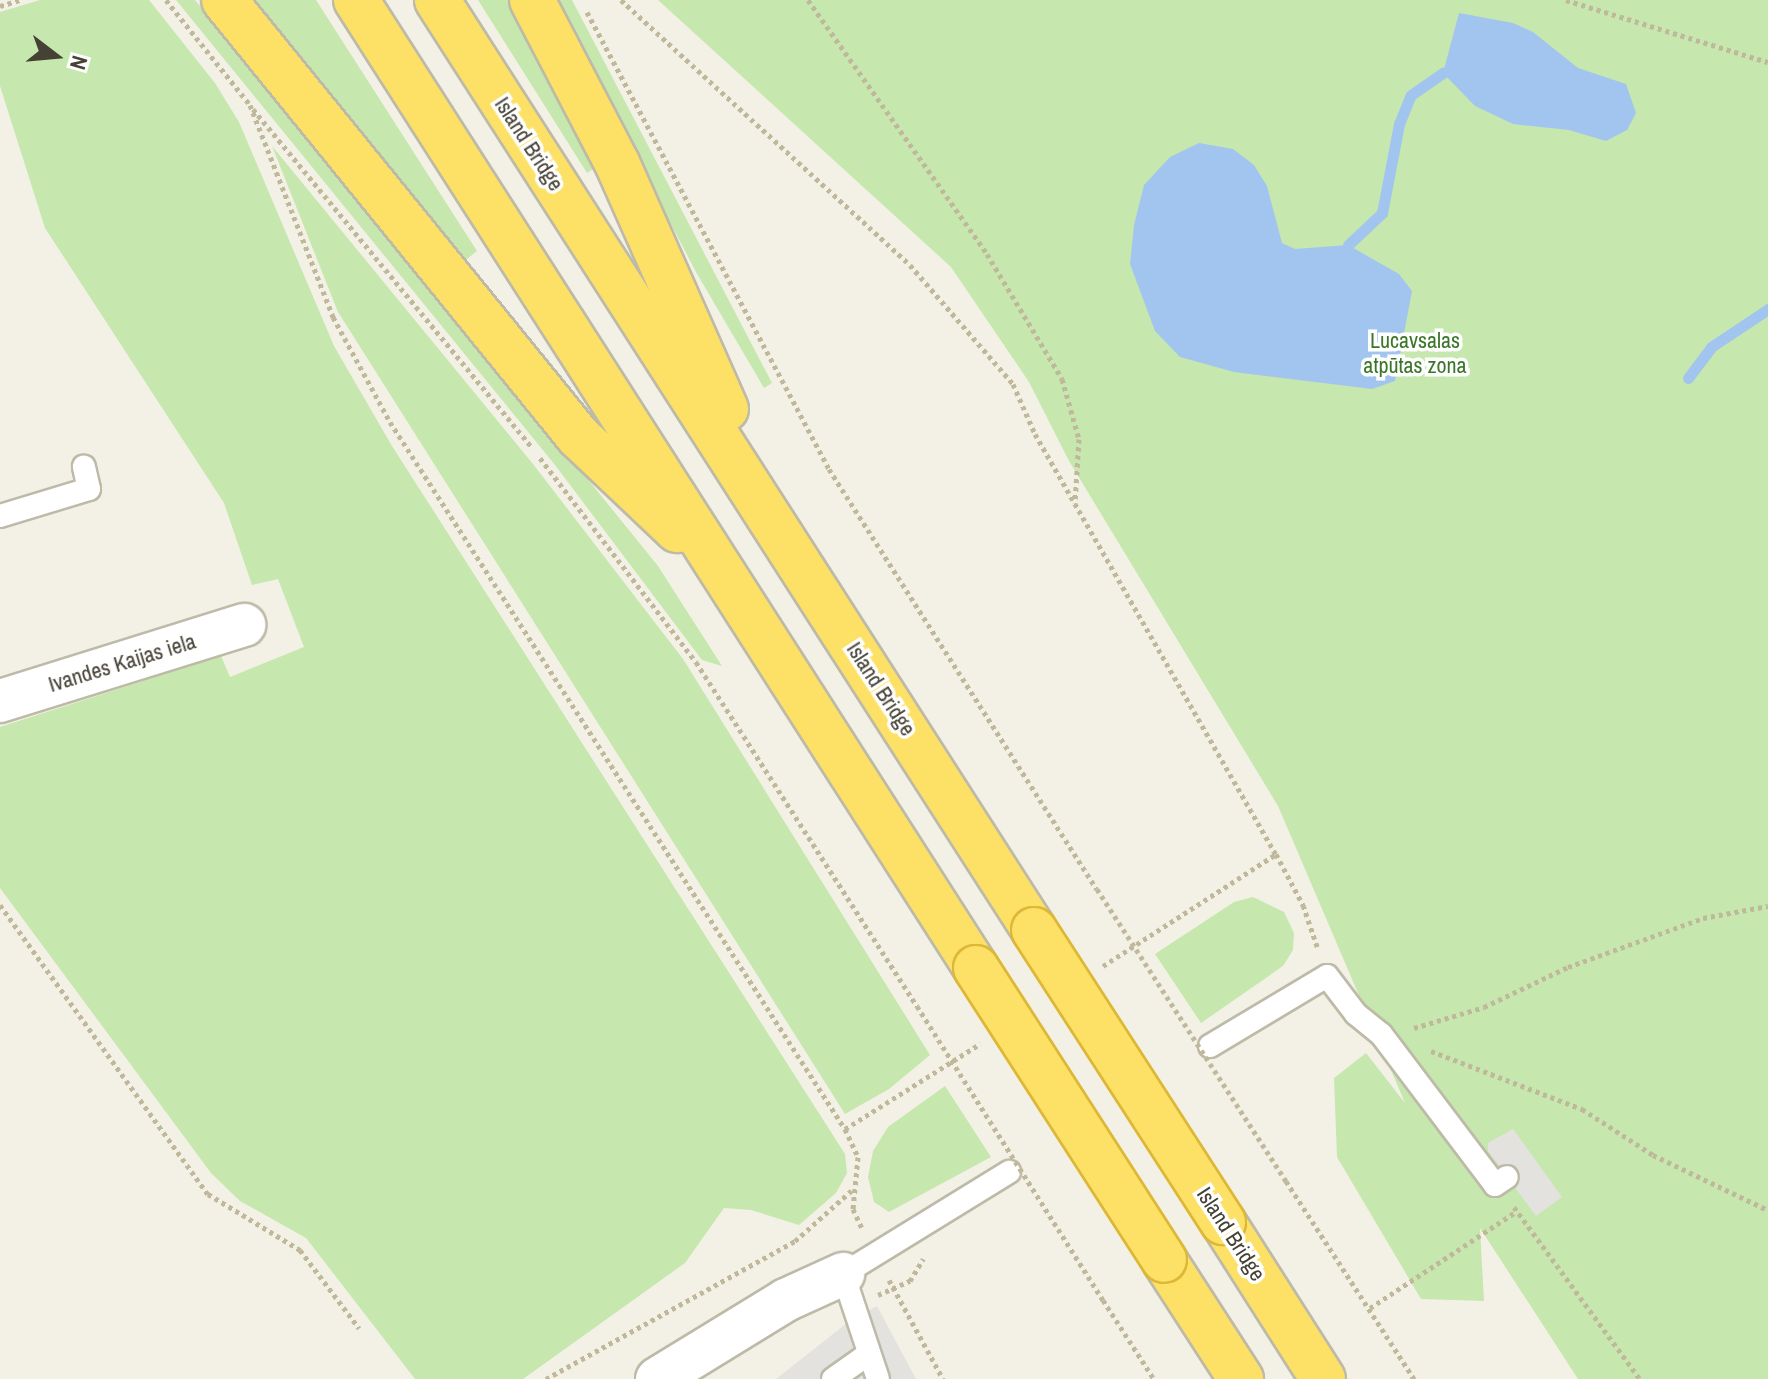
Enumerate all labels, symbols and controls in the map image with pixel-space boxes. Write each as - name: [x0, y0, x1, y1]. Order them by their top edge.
- north arrow: [16, 16, 96, 96]
- text: N: [63, 52, 95, 73]
- street label: Island Bridge: [489, 92, 569, 196]
- park label: Lucavsalas atpūtas zona: [1363, 327, 1467, 378]
- street label: Ivandes Kaijas iela: [45, 628, 199, 698]
- street label: Island Bridge: [841, 637, 921, 741]
- street label: Island Bridge: [1191, 1182, 1271, 1286]

